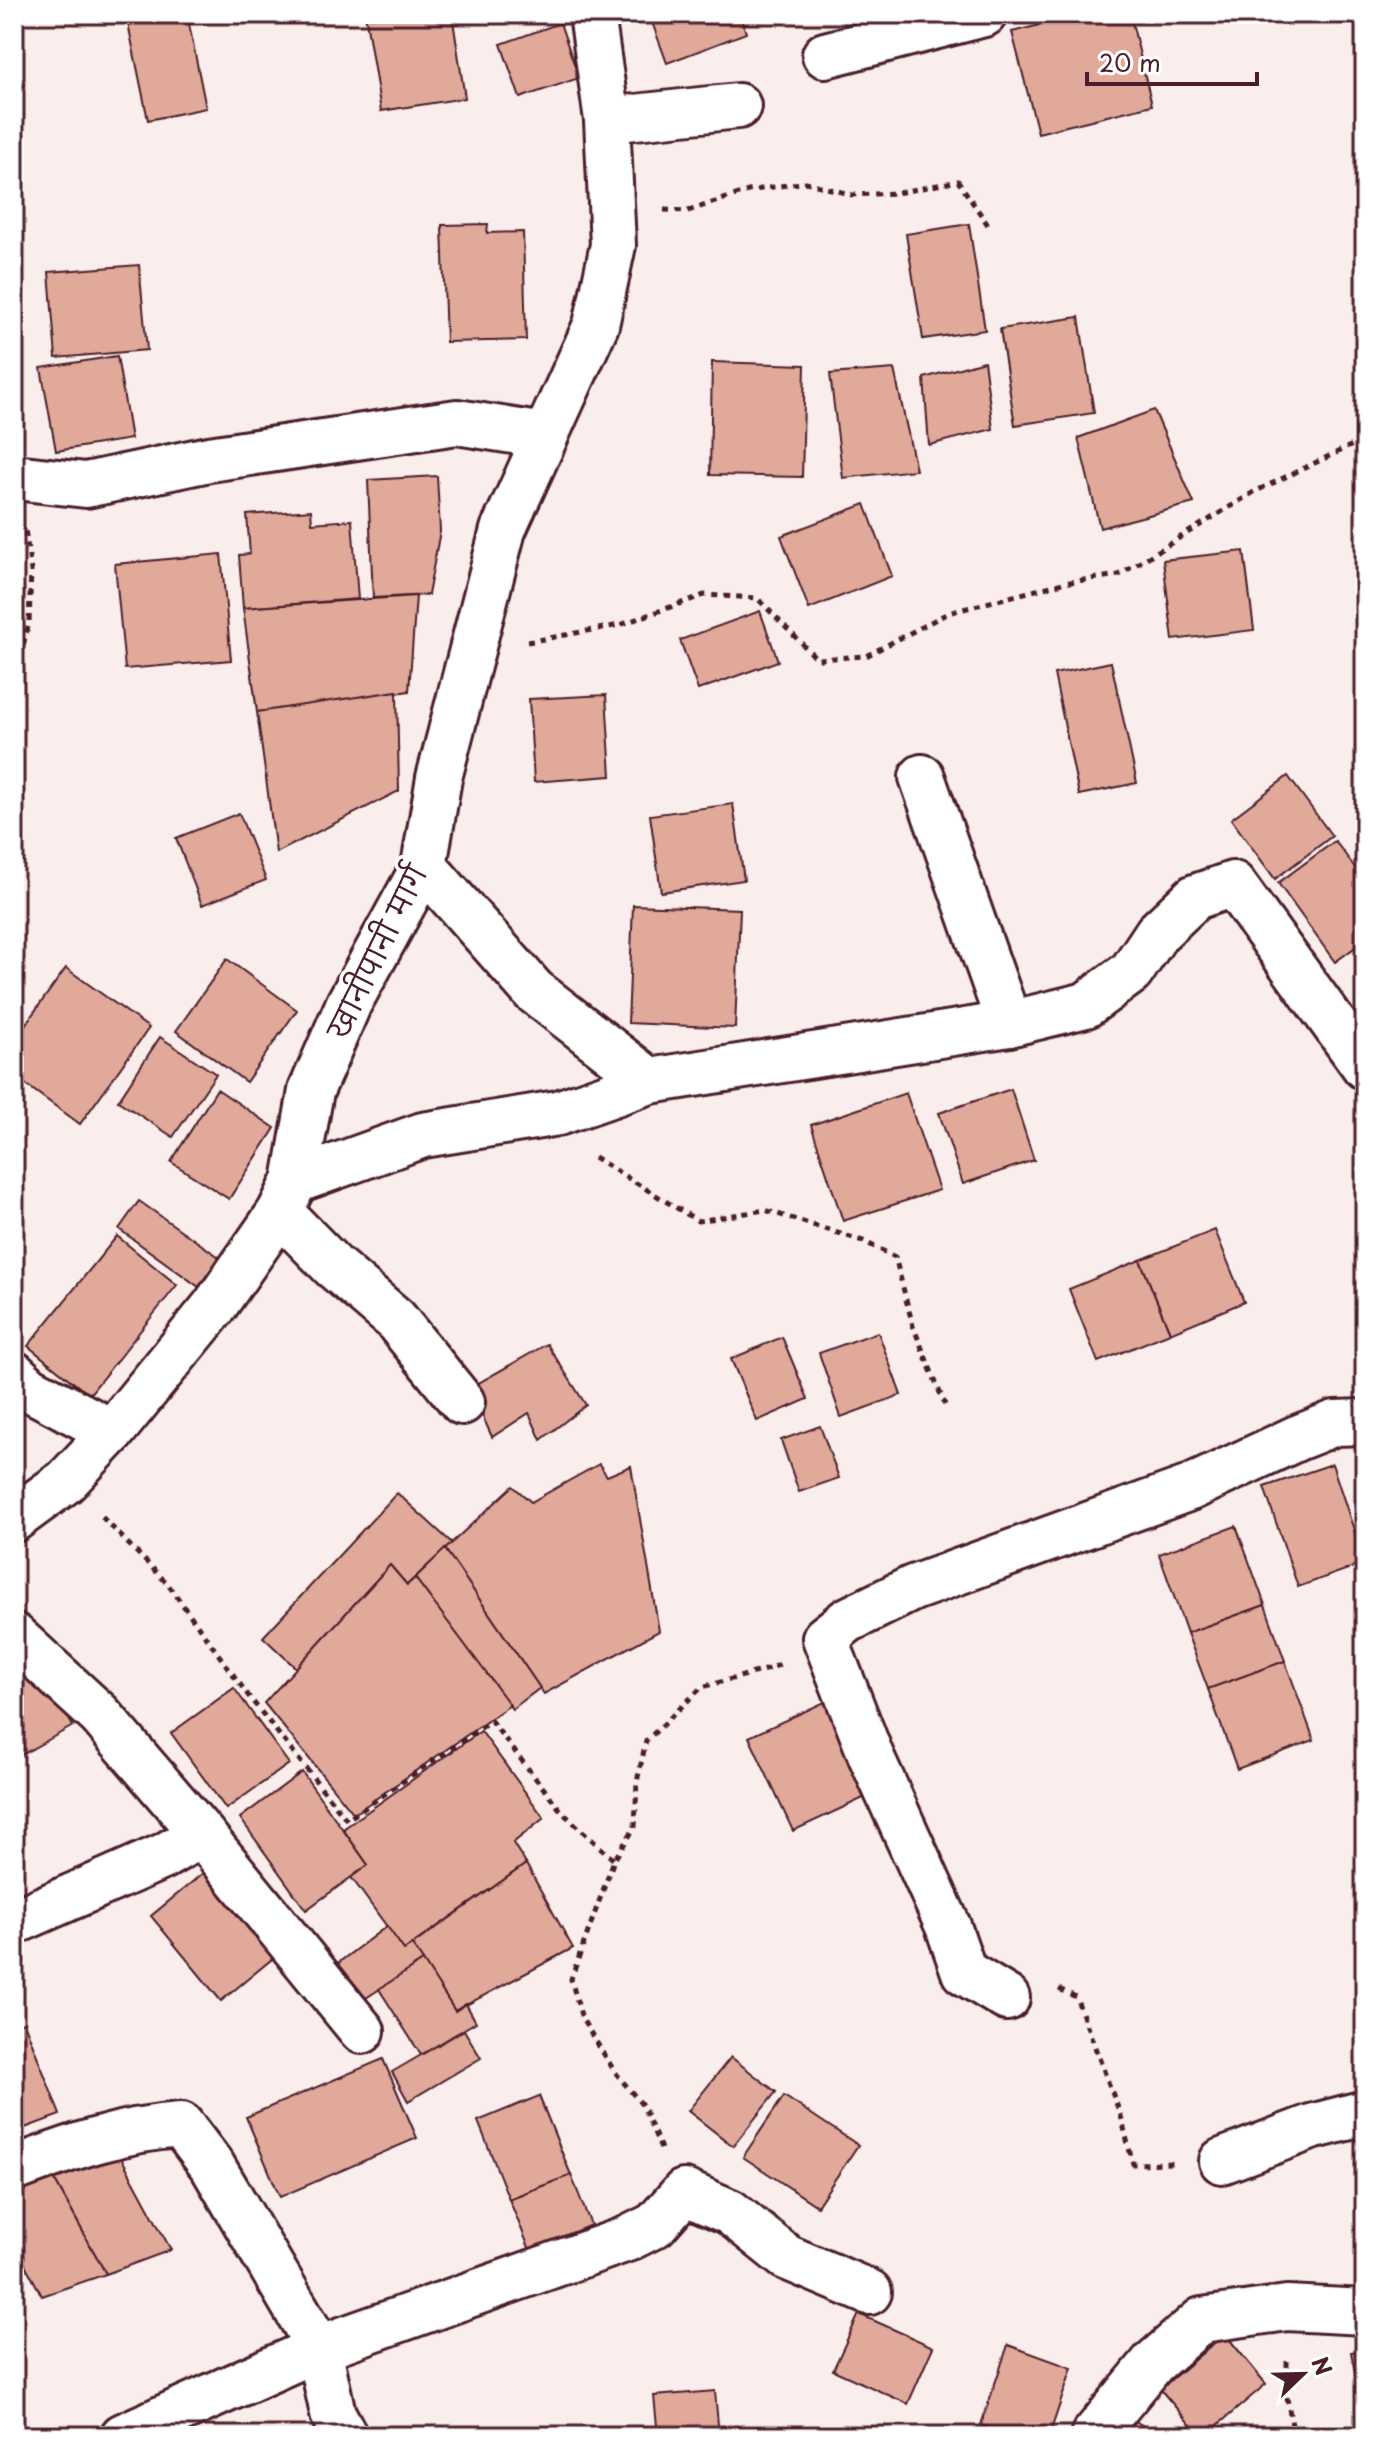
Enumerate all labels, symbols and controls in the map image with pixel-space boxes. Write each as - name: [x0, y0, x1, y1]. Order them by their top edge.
- scale bar: [1087, 36, 1257, 86]
- text: 20 m: [1099, 44, 1161, 80]
- street label: खानीपानी मार्ग: [315, 856, 438, 1047]
- north arrow: [1263, 2334, 1343, 2414]
- text: N: [1304, 2351, 1341, 2380]

